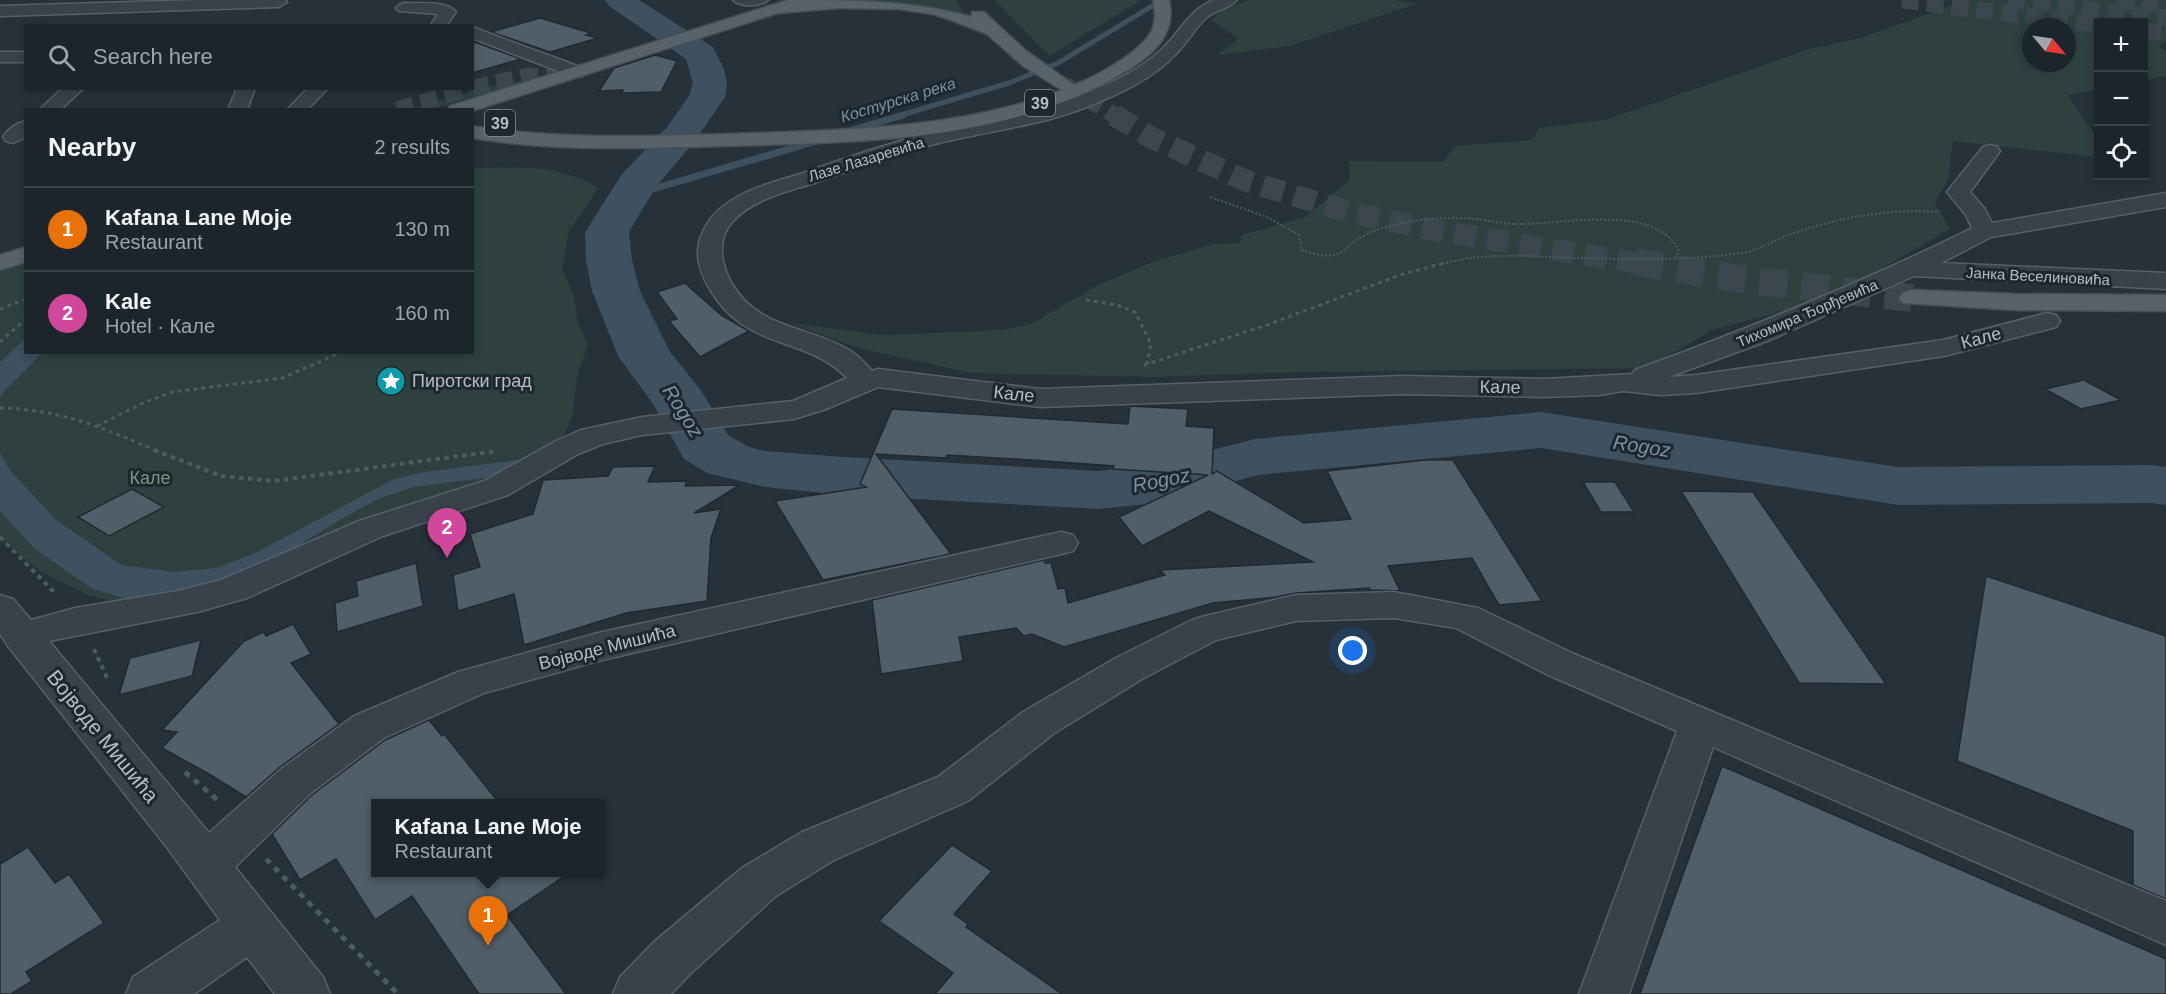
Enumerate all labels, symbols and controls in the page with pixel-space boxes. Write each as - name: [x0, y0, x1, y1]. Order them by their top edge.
- north arrow: [2022, 18, 2076, 72]
- map controls: [2094, 18, 2148, 180]
- button: +: [2094, 18, 2148, 72]
- search box: [24, 24, 474, 90]
- icon: search: [45, 41, 78, 74]
- text: Search here: [93, 44, 213, 69]
- button: −: [2094, 72, 2148, 126]
- water label: Костурска река: [838, 74, 958, 126]
- road number: 39: [1025, 90, 1055, 116]
- road number: 39: [485, 110, 515, 136]
- button: locate: [2094, 126, 2148, 180]
- text: Nearby: [48, 132, 136, 162]
- street label: Лазе Лазаревића: [806, 133, 927, 185]
- text: 2 results: [374, 136, 450, 158]
- text: Kafana Lane Moje: [105, 205, 292, 230]
- text: 1: [62, 218, 73, 240]
- text: 130 m: [394, 218, 450, 240]
- text: Restaurant: [105, 231, 203, 253]
- street label: Јанка Веселиновића: [1966, 264, 2111, 288]
- street label: Тихомира Ђорђевића: [1734, 275, 1881, 350]
- text: Kale: [105, 289, 151, 314]
- text: 2: [62, 302, 73, 324]
- text: 160 m: [394, 302, 450, 324]
- text: Hotel · Кале: [105, 315, 215, 337]
- street label: Кале: [1959, 323, 2003, 353]
- place icon: Пиротски град: [375, 365, 407, 397]
- place label: Пиротски град: [412, 371, 532, 391]
- street label: Кале: [1479, 377, 1521, 397]
- water label: Rogoz: [658, 381, 708, 441]
- street label: Кале: [993, 382, 1035, 406]
- water label: Rogoz: [1612, 431, 1672, 461]
- water label: Rogoz: [1131, 464, 1191, 496]
- park label: Кале: [129, 468, 171, 488]
- pin: 2: [428, 508, 466, 558]
- street label: Војводе Мишића: [537, 620, 678, 674]
- your location: [1338, 636, 1367, 665]
- street label: Војводе Мишића: [43, 665, 164, 807]
- popup: [371, 799, 605, 877]
- text: Kafana Lane Moje: [394, 814, 582, 839]
- text: Restaurant: [394, 840, 492, 862]
- pin: 1: [468, 896, 508, 946]

